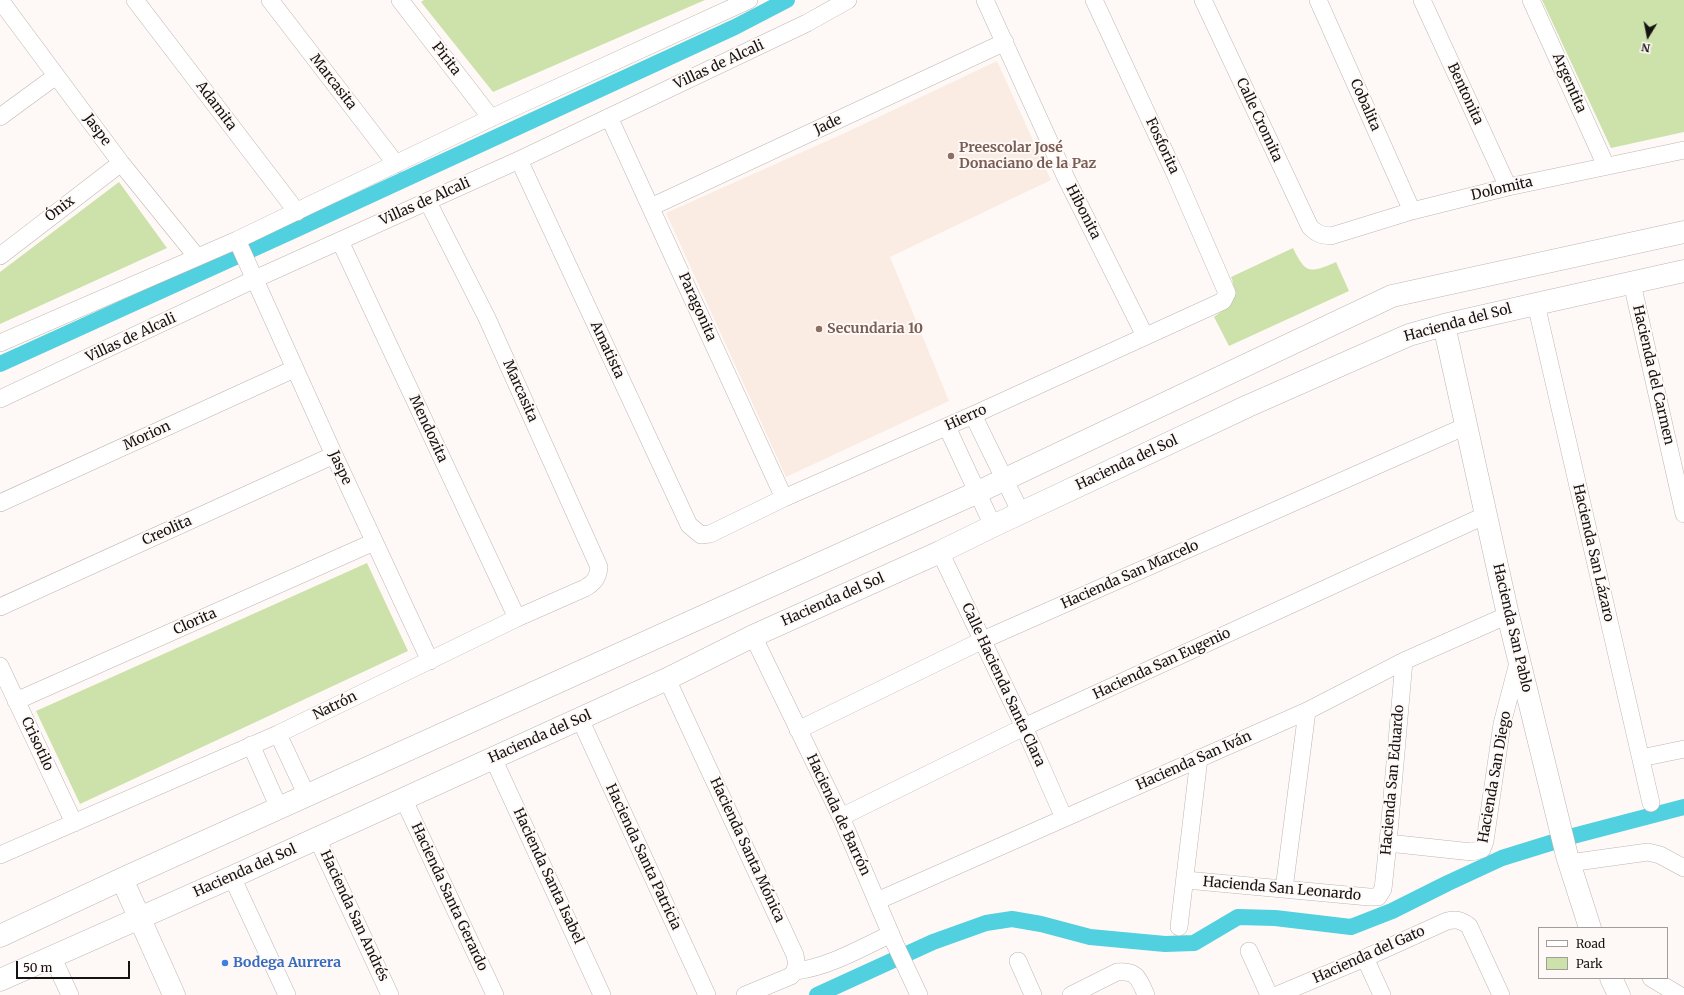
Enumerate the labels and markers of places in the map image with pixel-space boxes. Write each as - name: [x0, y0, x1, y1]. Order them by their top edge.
- place label: Preescolar José Donaciano de la Paz: [959, 140, 1096, 172]
- marker: Preescolar José Donaciano de la Paz: [946, 151, 956, 161]
- place label: Secundaria 10: [827, 321, 923, 337]
- marker: Secundaria 10: [814, 324, 824, 334]
- place label: Bodega Aurrera: [233, 955, 341, 971]
- marker: Bodega Aurrera: [220, 958, 230, 968]

